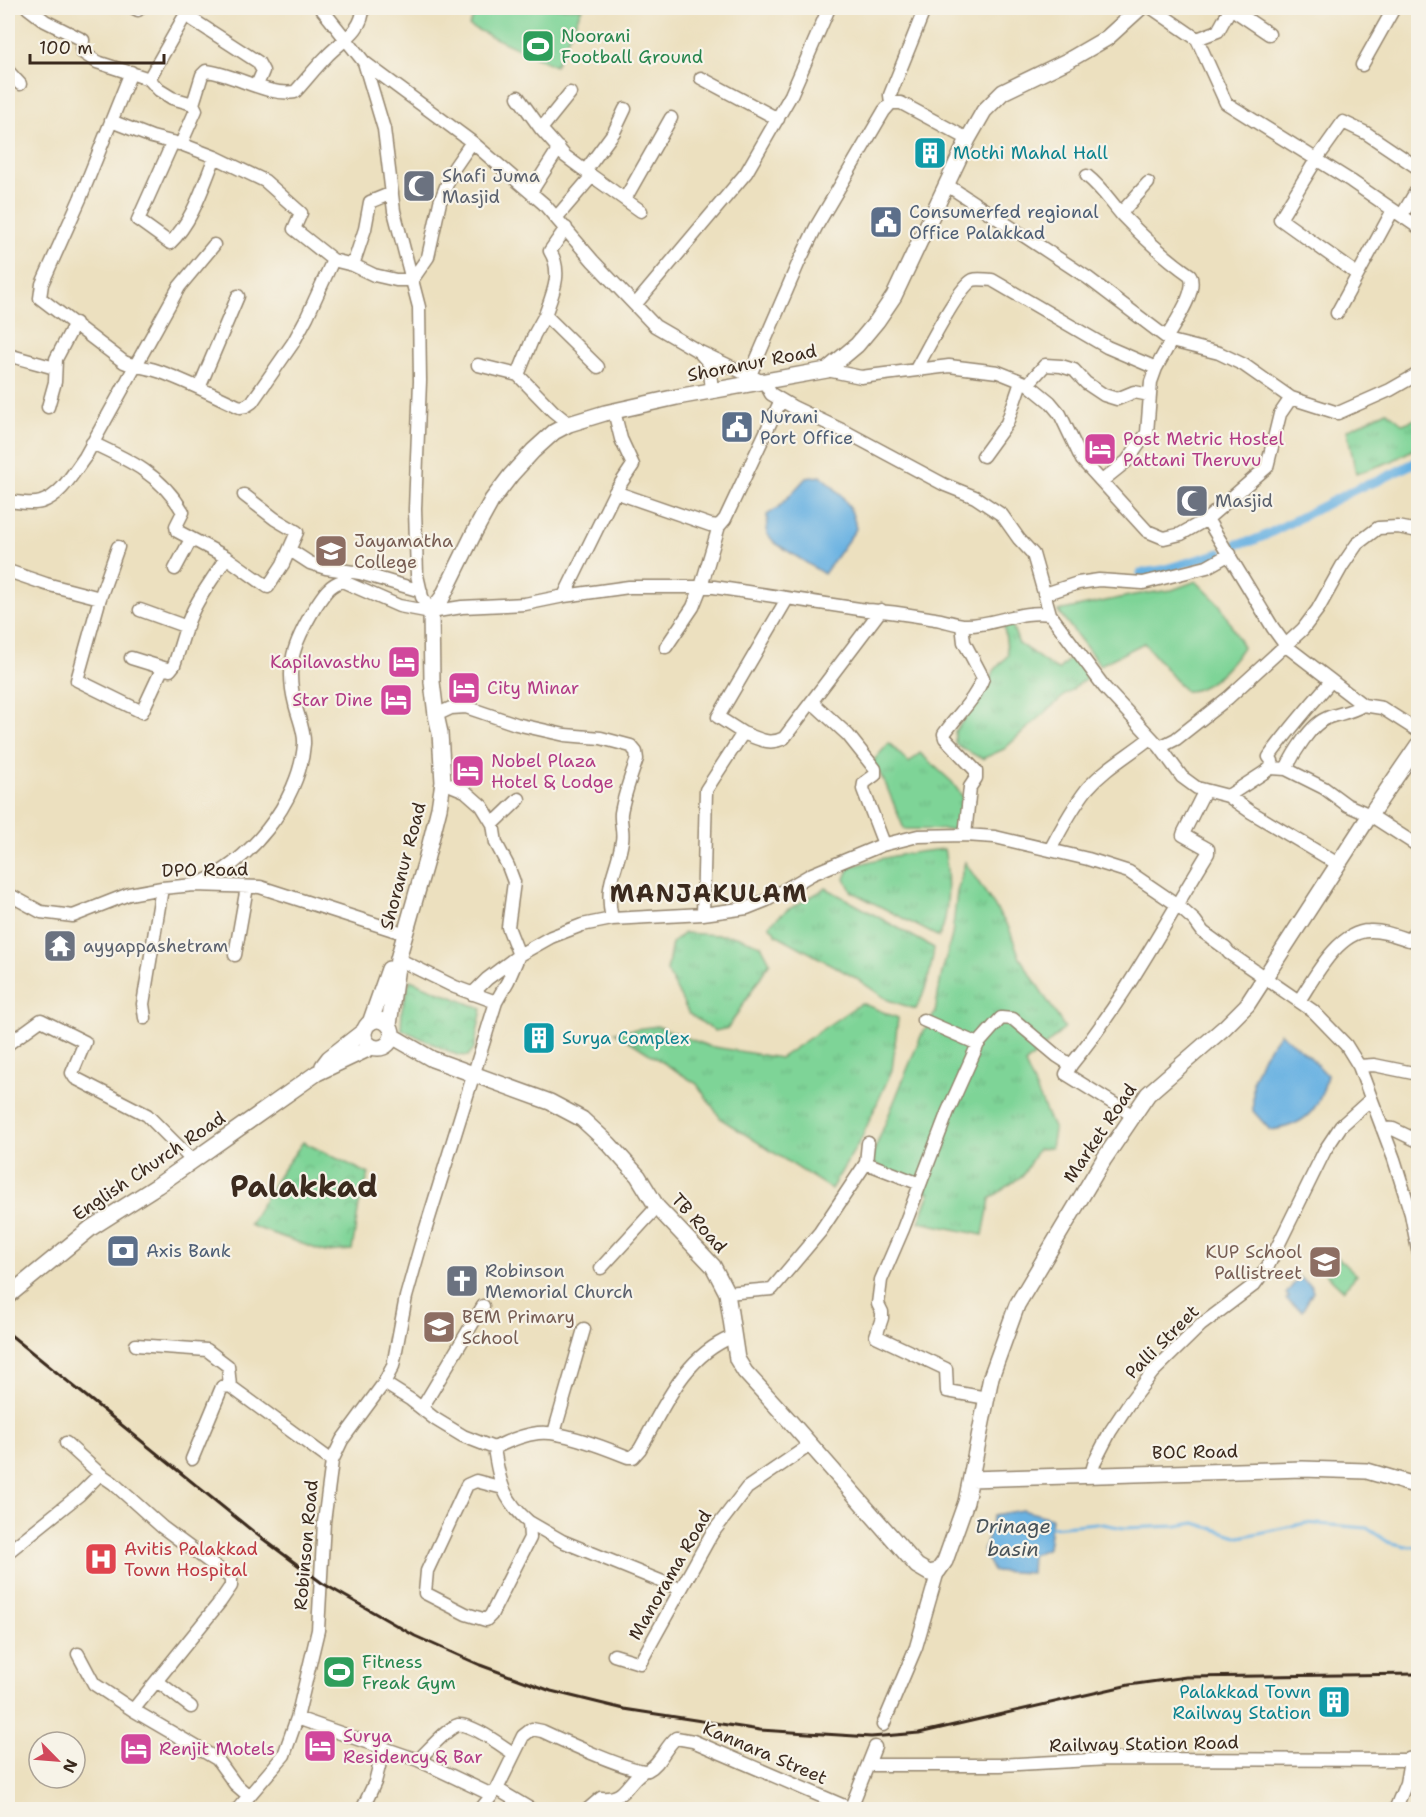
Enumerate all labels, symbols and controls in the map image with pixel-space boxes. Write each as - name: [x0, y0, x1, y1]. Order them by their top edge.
- place label: Noorani Football Ground: [561, 24, 703, 69]
- scale bar: [30, 27, 164, 65]
- sports icon: Noorani Football Ground: [520, 28, 556, 64]
- text: 100 m: [39, 36, 93, 60]
- building icon: Mothi Mahal Hall: [912, 135, 948, 171]
- place label: Mothi Mahal Hall: [953, 141, 1108, 165]
- place label: Shafi Juma Masjid: [442, 164, 540, 209]
- mosque icon: Shafi Juma Masjid: [401, 168, 437, 204]
- place label: Consumerfed regional Office Palakkad: [909, 200, 1099, 245]
- public building icon: Consumerfed regional Office Palakkad: [868, 204, 904, 240]
- street label: Shoranur Road: [685, 339, 819, 387]
- place label: Nurani Port Office: [760, 405, 853, 450]
- public building icon: Nurani Port Office: [719, 409, 755, 445]
- place label: Post Metric Hostel Pattani Theruvu: [1123, 427, 1284, 472]
- hotel icon: Post Metric Hostel Pattani Theruvu: [1082, 431, 1118, 467]
- mosque icon: Masjid: [1174, 483, 1210, 519]
- place label: Masjid: [1215, 489, 1273, 513]
- place label: Jayamatha College: [354, 529, 453, 574]
- school or university icon: Jayamatha College: [313, 533, 349, 569]
- hotel icon: Kapilavasthu: [386, 644, 422, 680]
- place label: Kapilavasthu: [270, 650, 381, 674]
- hotel icon: City Minar: [446, 670, 482, 706]
- place label: City Minar: [487, 676, 579, 700]
- hotel icon: Star Dine: [378, 682, 414, 718]
- place label: Star Dine: [292, 688, 373, 712]
- place label: Nobel Plaza Hotel & Lodge: [491, 749, 614, 794]
- hotel icon: Nobel Plaza Hotel & Lodge: [450, 753, 486, 789]
- street label: Shoranur Road: [374, 800, 432, 932]
- street label: DPO Road: [161, 857, 249, 883]
- district label: MANJAKULAM: [610, 878, 808, 910]
- temple icon: ayyappashetram: [42, 928, 78, 964]
- place label: ayyappashetram: [83, 934, 228, 958]
- building icon: Surya Complex: [521, 1020, 557, 1056]
- place label: Surya Complex: [562, 1026, 689, 1050]
- street label: Market Road: [1058, 1079, 1142, 1187]
- street label: English Church Road: [68, 1106, 230, 1226]
- district label: Palakkad: [230, 1166, 378, 1207]
- street label: TB Road: [666, 1188, 732, 1258]
- bank icon: Axis Bank: [105, 1233, 141, 1269]
- place label: Axis Bank: [146, 1239, 231, 1263]
- place label: KUP School Pallistreet: [1205, 1240, 1303, 1285]
- school or university icon: KUP School Pallistreet: [1307, 1244, 1343, 1280]
- place label: Robinson Memorial Church: [485, 1259, 633, 1304]
- church icon: Robinson Memorial Church: [444, 1263, 480, 1299]
- street label: Palli Street: [1120, 1300, 1204, 1384]
- place label: BEM Primary School: [462, 1305, 575, 1350]
- school or university icon: BEM Primary School: [421, 1309, 457, 1345]
- street label: BOC Road: [1152, 1439, 1238, 1465]
- street label: Robinson Road: [288, 1479, 324, 1611]
- street label: Manorama Road: [623, 1506, 717, 1644]
- water label: Drinage basin: [975, 1513, 1051, 1562]
- place label: Avitis Palakkad Town Hospital: [124, 1537, 258, 1582]
- hospital icon: Avitis Palakkad Town Hospital: [83, 1541, 119, 1577]
- place label: Fitness Freak Gym: [362, 1650, 456, 1695]
- sports icon: Fitness Freak Gym: [321, 1654, 357, 1690]
- place label: Palakkad Town Railway Station: [1173, 1680, 1311, 1725]
- building icon: Palakkad Town Railway Station: [1316, 1684, 1352, 1720]
- street label: Kannara Street: [699, 1716, 831, 1790]
- place label: Surya Residency & Bar: [343, 1724, 483, 1769]
- hotel icon: Surya Residency & Bar: [302, 1728, 338, 1764]
- north arrow: [27, 1730, 87, 1790]
- street label: Railway Station Road: [1049, 1730, 1239, 1758]
- hotel icon: Renjit Motels: [118, 1731, 154, 1767]
- place label: Renjit Motels: [159, 1737, 275, 1761]
- text: N: [58, 1756, 82, 1776]

